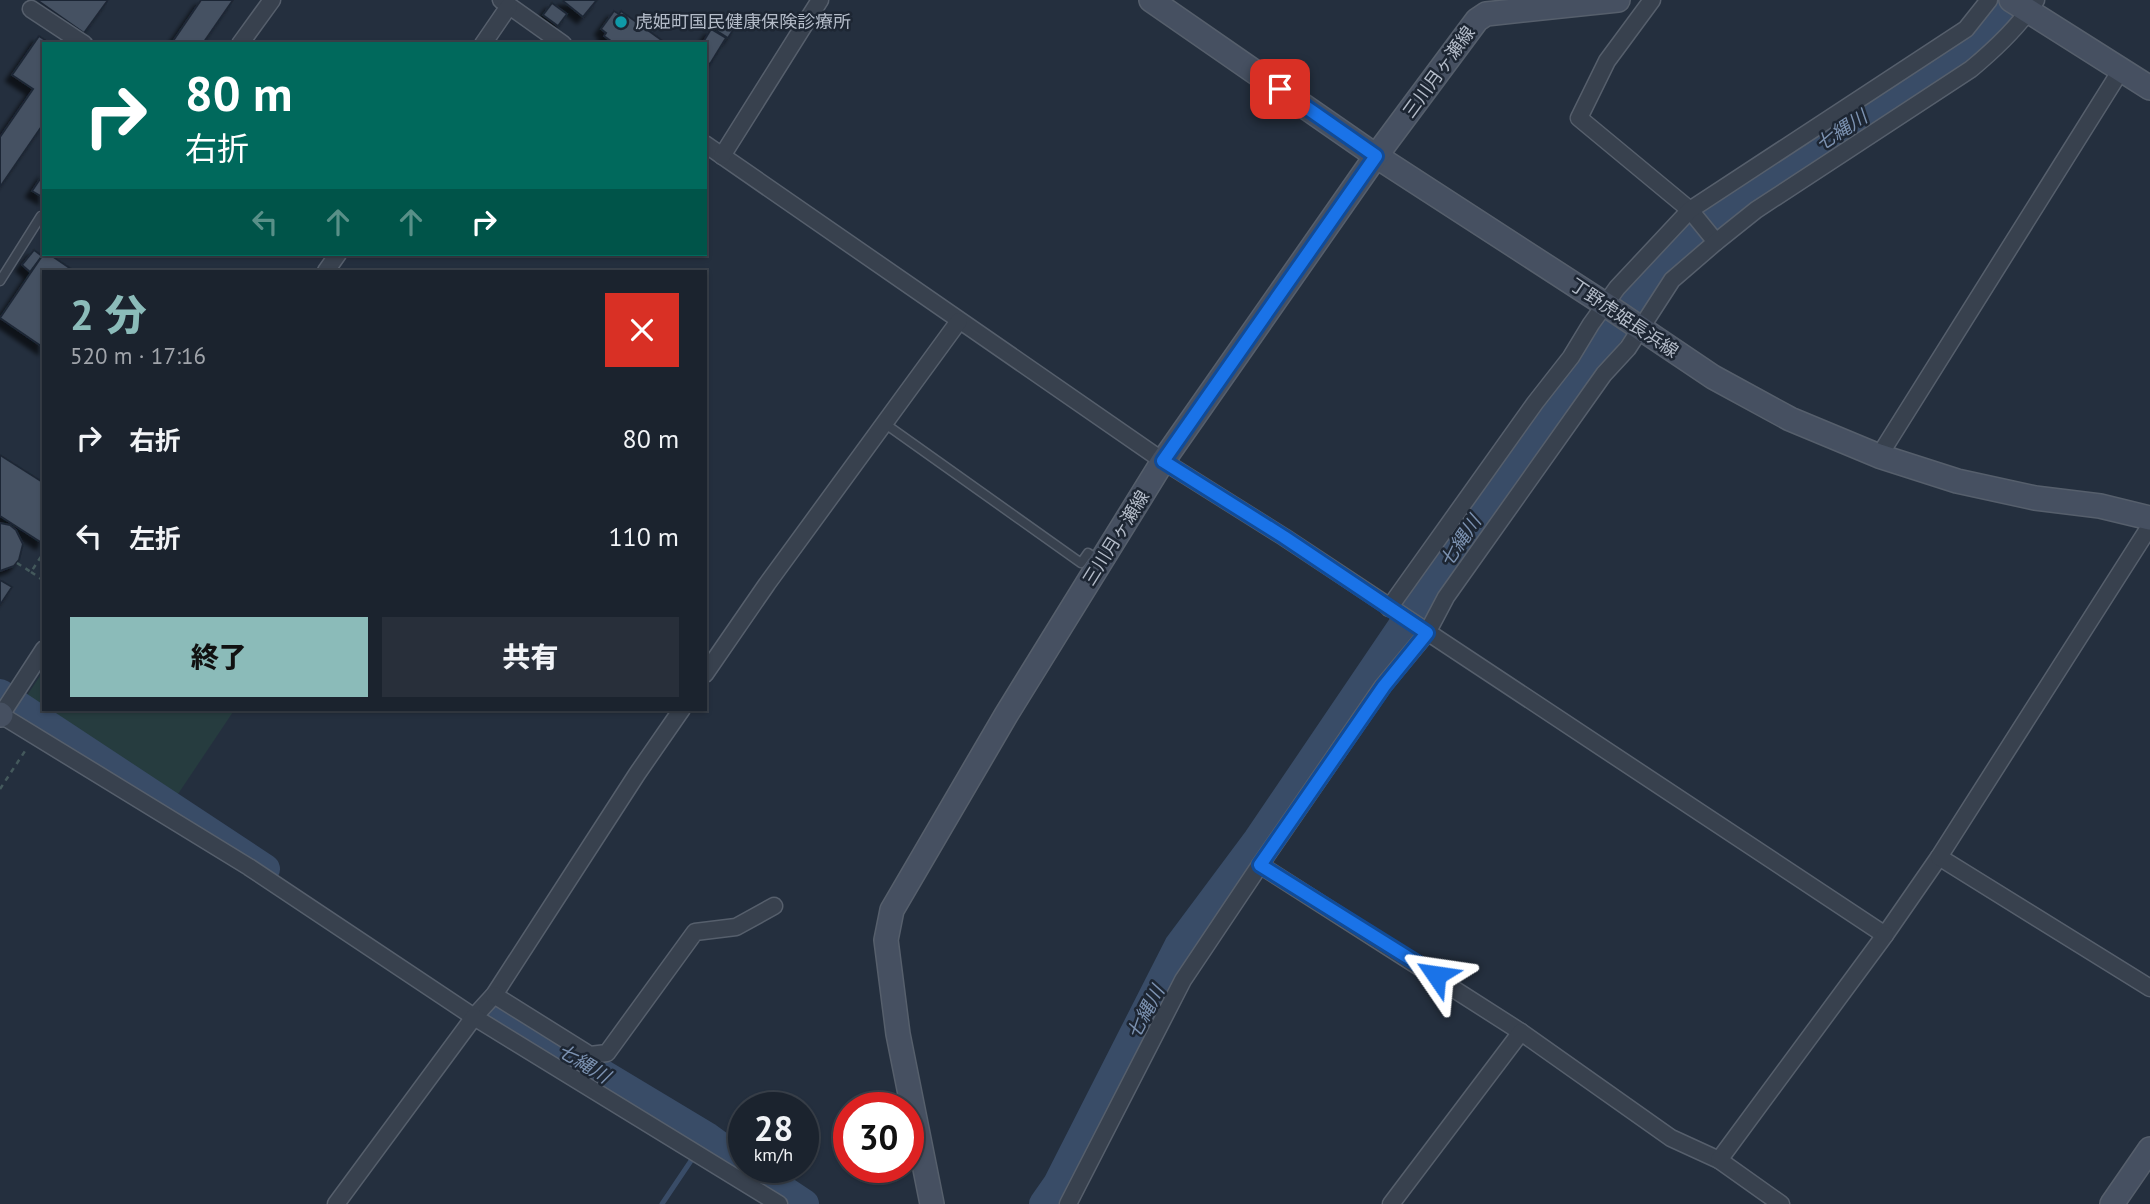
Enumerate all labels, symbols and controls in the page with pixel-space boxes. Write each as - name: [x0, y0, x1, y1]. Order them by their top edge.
- place label: 虎姫町国民健康保険診療所: [635, 10, 851, 33]
- marker: 虎姫町国民健康保険診療所: [613, 14, 629, 30]
- street label: 三川月ヶ瀬線: [1398, 21, 1480, 122]
- pin: [1250, 59, 1310, 119]
- text: 80 m: [185, 61, 292, 125]
- icon: right: [70, 70, 161, 161]
- icon: arrive: [1261, 70, 1299, 108]
- water label: 七縄川: [1811, 103, 1873, 156]
- text: 右折: [185, 127, 249, 169]
- icon: left: [246, 203, 284, 241]
- icon: ahead: [319, 203, 357, 241]
- icon: ahead: [392, 203, 430, 241]
- icon: right: [465, 203, 503, 241]
- street label: 丁野虎姫長浜線: [1566, 273, 1683, 362]
- text: 2 分: [70, 287, 146, 342]
- button: close: [605, 293, 679, 367]
- text: 520 m · 17:16: [70, 341, 206, 370]
- icon: right: [70, 419, 108, 457]
- text: 80 m: [623, 422, 679, 455]
- text: 右折: [129, 424, 181, 457]
- street label: 三川月ヶ瀬線: [1077, 486, 1154, 590]
- water label: 七縄川: [1434, 509, 1487, 571]
- icon: left: [70, 517, 108, 555]
- text: 110 m: [608, 520, 679, 553]
- text: 左折: [129, 522, 181, 555]
- button: 終了: [70, 617, 368, 697]
- button: 共有: [382, 617, 679, 697]
- position arrow: [1399, 938, 1473, 1012]
- water label: 七縄川: [1121, 979, 1170, 1043]
- water label: 七縄川: [553, 1038, 616, 1089]
- speed limit sign: 30: [833, 1092, 924, 1183]
- text: 28: [754, 1105, 793, 1151]
- text: km/h: [754, 1143, 793, 1166]

